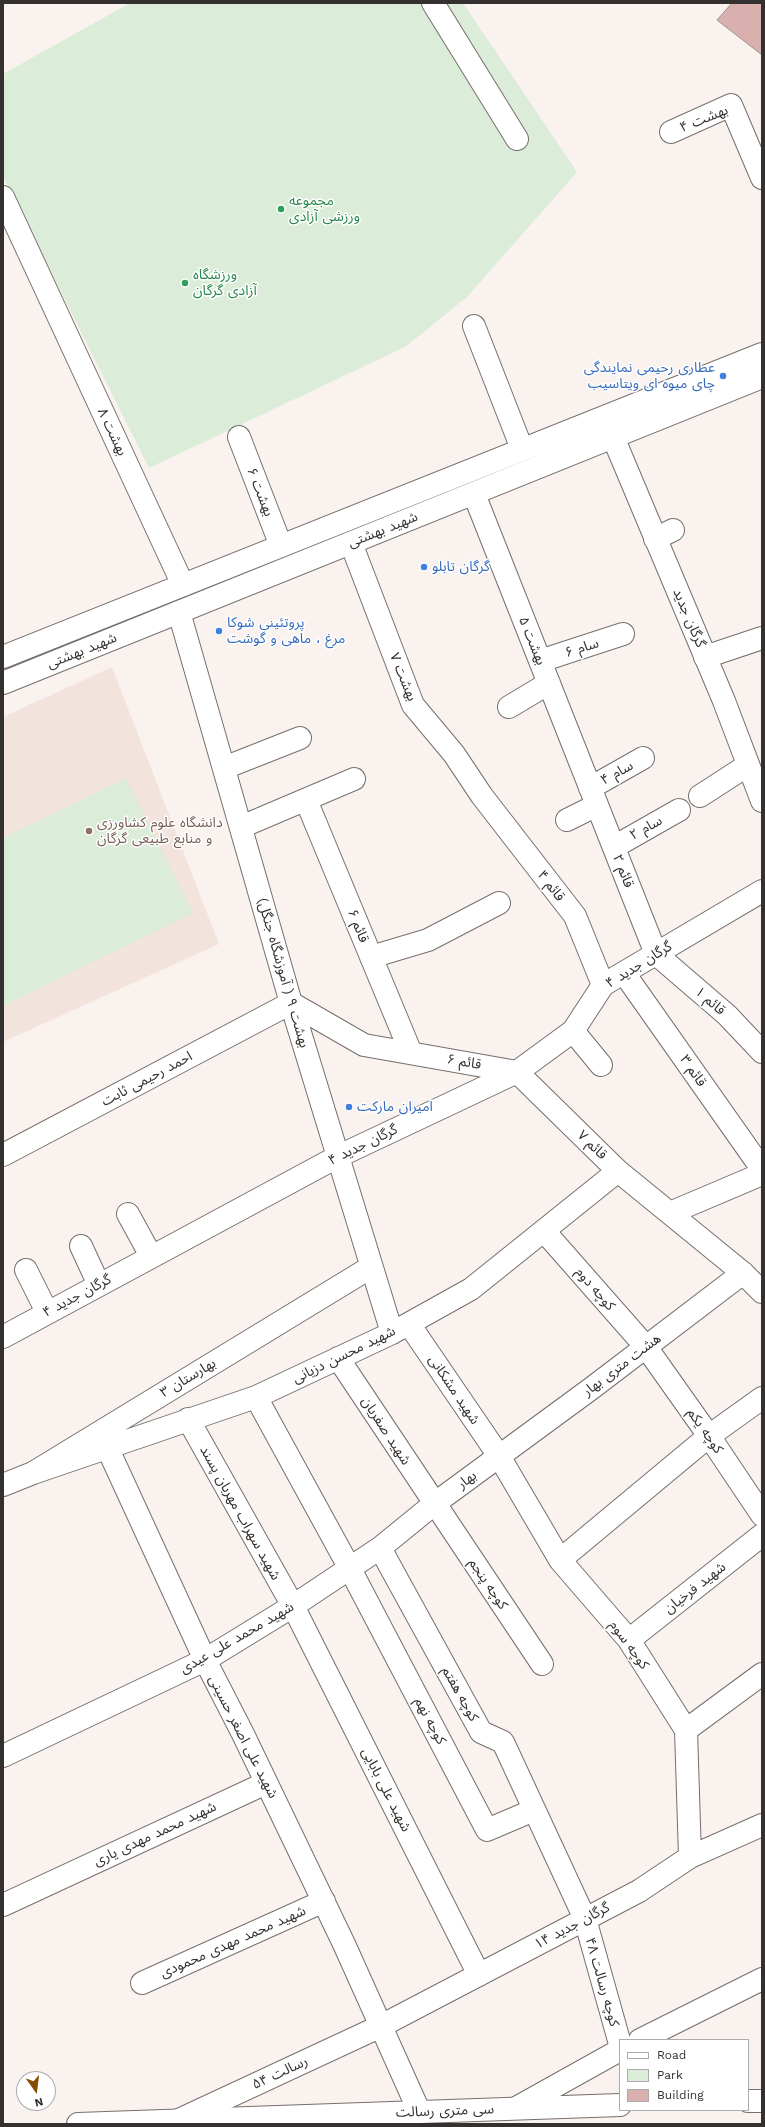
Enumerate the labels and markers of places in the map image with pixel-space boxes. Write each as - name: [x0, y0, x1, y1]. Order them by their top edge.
- place label: مجموعه ورزشی آزادی: [289, 193, 360, 226]
- marker: مجموعه ورزشی آزادی: [276, 204, 286, 214]
- place label: ورزشگاه آزادی گرگان: [193, 267, 257, 300]
- marker: ورزشگاه آزادی گرگان: [180, 278, 190, 288]
- place label: عطاری رحیمی نمایندگی چای میوه ای ویتاسیب: [584, 360, 715, 392]
- marker: عطاری رحیمی نمایندگی چای میوه ای ویتاسیب: [718, 371, 728, 381]
- place label: گرگان تابلو: [432, 559, 490, 575]
- marker: گرگان تابلو: [419, 562, 429, 572]
- place label: پروتئینی شوکا مرغ‌ ، ماهی و گوشت: [227, 615, 345, 648]
- marker: پروتئینی شوکا مرغ‌ ، ماهی و گوشت: [214, 626, 224, 636]
- place label: دانشگاه علوم کشاورزی و منابع طبیعی گرگان: [97, 815, 223, 848]
- marker: دانشگاه علوم کشاورزی و منابع طبیعی گرگان: [84, 826, 94, 836]
- place label: امیران مارکت: [357, 1099, 433, 1115]
- marker: امیران مارکت: [344, 1102, 354, 1112]

